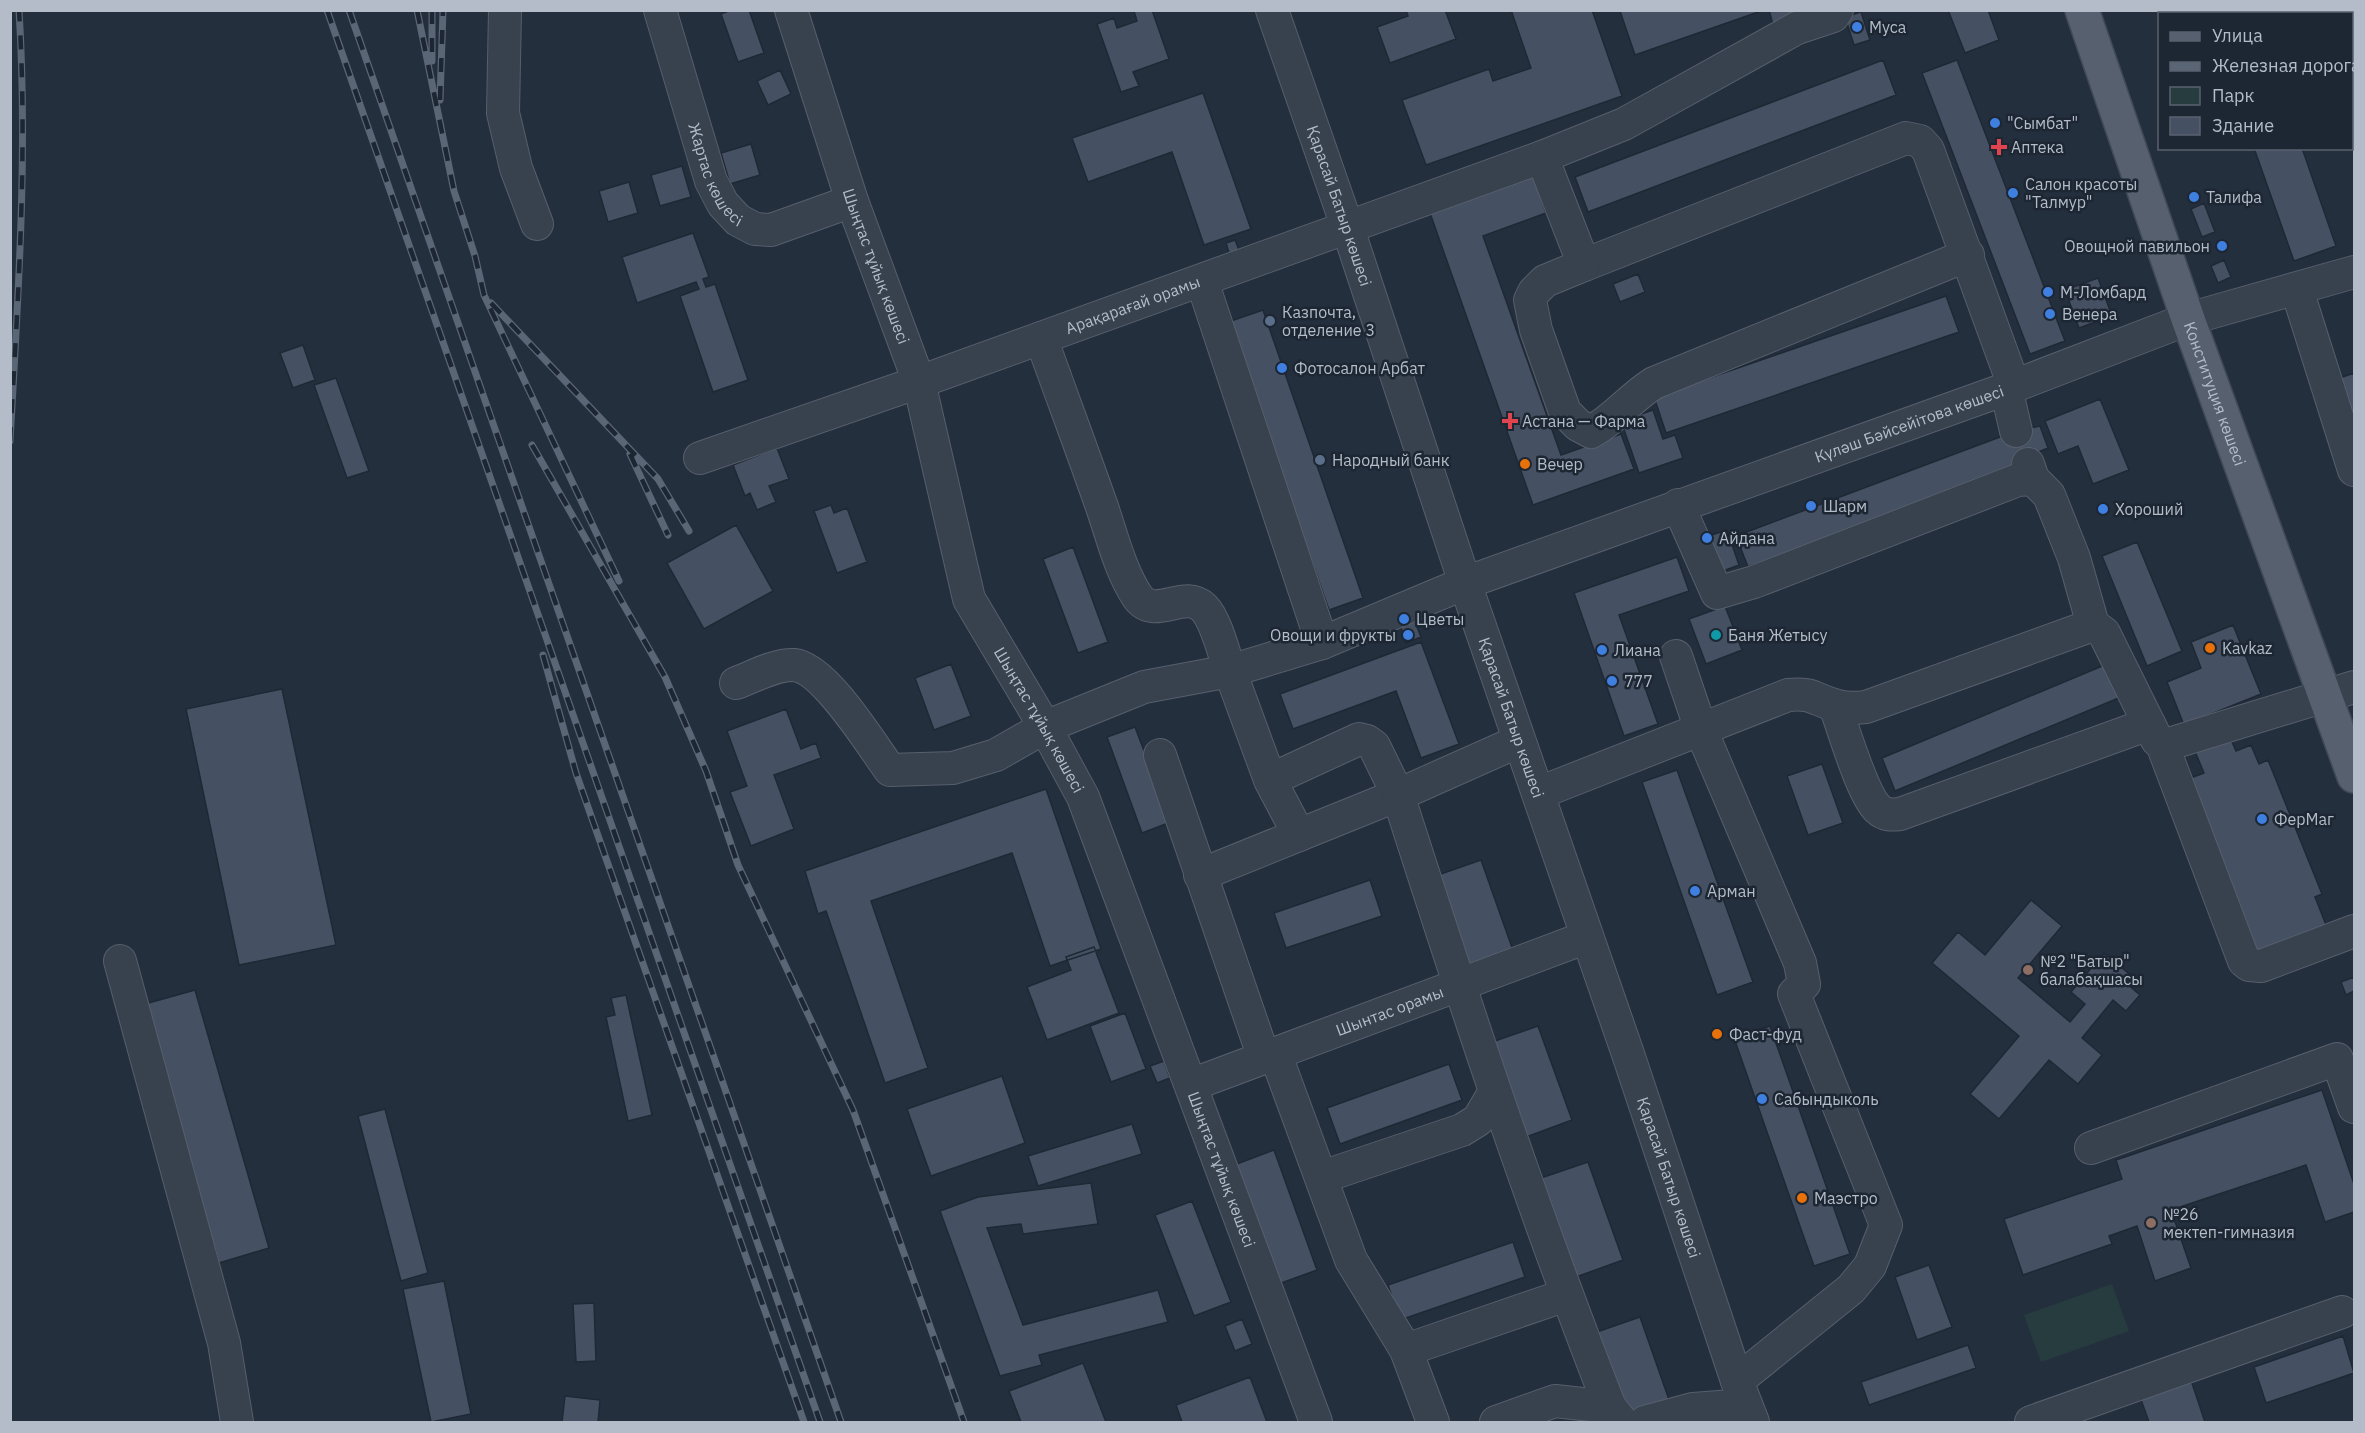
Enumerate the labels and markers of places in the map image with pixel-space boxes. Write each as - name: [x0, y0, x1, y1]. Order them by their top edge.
- place label: Муса: [1869, 17, 1907, 37]
- marker: Муса: [1850, 20, 1864, 34]
- place label: "Сымбат": [2007, 113, 2078, 133]
- marker: "Сымбат": [1988, 116, 2002, 130]
- place label: Аптека: [2011, 137, 2064, 157]
- marker: Аптека: [1992, 140, 2006, 154]
- place label: Салон красоты "Талмур": [2025, 174, 2137, 212]
- marker: Салон красоты "Талмур": [2006, 186, 2020, 200]
- place label: Талифа: [2206, 187, 2262, 207]
- marker: Талифа: [2187, 190, 2201, 204]
- place label: Овощной павильон: [2064, 236, 2210, 256]
- marker: Овощной павильон: [2215, 239, 2229, 253]
- place label: М-Ломбард: [2060, 282, 2147, 302]
- marker: М-Ломбард: [2041, 285, 2055, 299]
- place label: Казпочта, отделение 3: [1282, 302, 1375, 340]
- place label: Венера: [2062, 304, 2118, 324]
- marker: Венера: [2043, 307, 2057, 321]
- marker: Казпочта, отделение 3: [1263, 314, 1277, 328]
- place label: Фотосалон Арбат: [1294, 358, 1425, 378]
- marker: Фотосалон Арбат: [1275, 361, 1289, 375]
- place label: Астана — Фарма: [1522, 411, 1646, 431]
- marker: Астана — Фарма: [1503, 414, 1517, 428]
- place label: Народный банк: [1332, 450, 1450, 470]
- marker: Народный банк: [1313, 453, 1327, 467]
- place label: Вечер: [1537, 454, 1583, 474]
- marker: Вечер: [1518, 457, 1532, 471]
- place label: Шарм: [1823, 496, 1867, 516]
- marker: Шарм: [1804, 499, 1818, 513]
- place label: Хороший: [2115, 499, 2183, 519]
- marker: Хороший: [2096, 502, 2110, 516]
- place label: Айдана: [1719, 528, 1775, 548]
- marker: Айдана: [1700, 531, 1714, 545]
- place label: Цветы: [1416, 609, 1464, 629]
- marker: Цветы: [1397, 612, 1411, 626]
- place label: Овощи и фрукты: [1270, 625, 1396, 645]
- place label: Баня Жетысу: [1728, 625, 1827, 645]
- marker: Овощи и фрукты: [1401, 628, 1415, 642]
- marker: Баня Жетысу: [1709, 628, 1723, 642]
- place label: Kavkaz: [2222, 638, 2273, 658]
- place label: Лиана: [1614, 640, 1661, 660]
- marker: Kavkaz: [2203, 641, 2217, 655]
- marker: Лиана: [1595, 643, 1609, 657]
- place label: 777: [1624, 671, 1653, 691]
- marker: 777: [1605, 674, 1619, 688]
- place label: ФерМаг: [2274, 809, 2334, 829]
- marker: ФерМаг: [2255, 812, 2269, 826]
- place label: Арман: [1707, 881, 1756, 901]
- marker: Арман: [1688, 884, 1702, 898]
- place label: №2 "Батыр" балабақшасы: [2040, 951, 2143, 989]
- marker: №2 "Батыр" балабақшасы: [2021, 963, 2035, 977]
- place label: Фаст-фуд: [1729, 1024, 1802, 1044]
- marker: Фаст-фуд: [1710, 1027, 1724, 1041]
- place label: Сабындыколь: [1774, 1089, 1879, 1109]
- marker: Сабындыколь: [1755, 1092, 1769, 1106]
- place label: Маэстро: [1814, 1188, 1878, 1208]
- marker: Маэстро: [1795, 1191, 1809, 1205]
- place label: №26 мектеп-гимназия: [2163, 1204, 2295, 1242]
- marker: №26 мектеп-гимназия: [2144, 1216, 2158, 1230]

